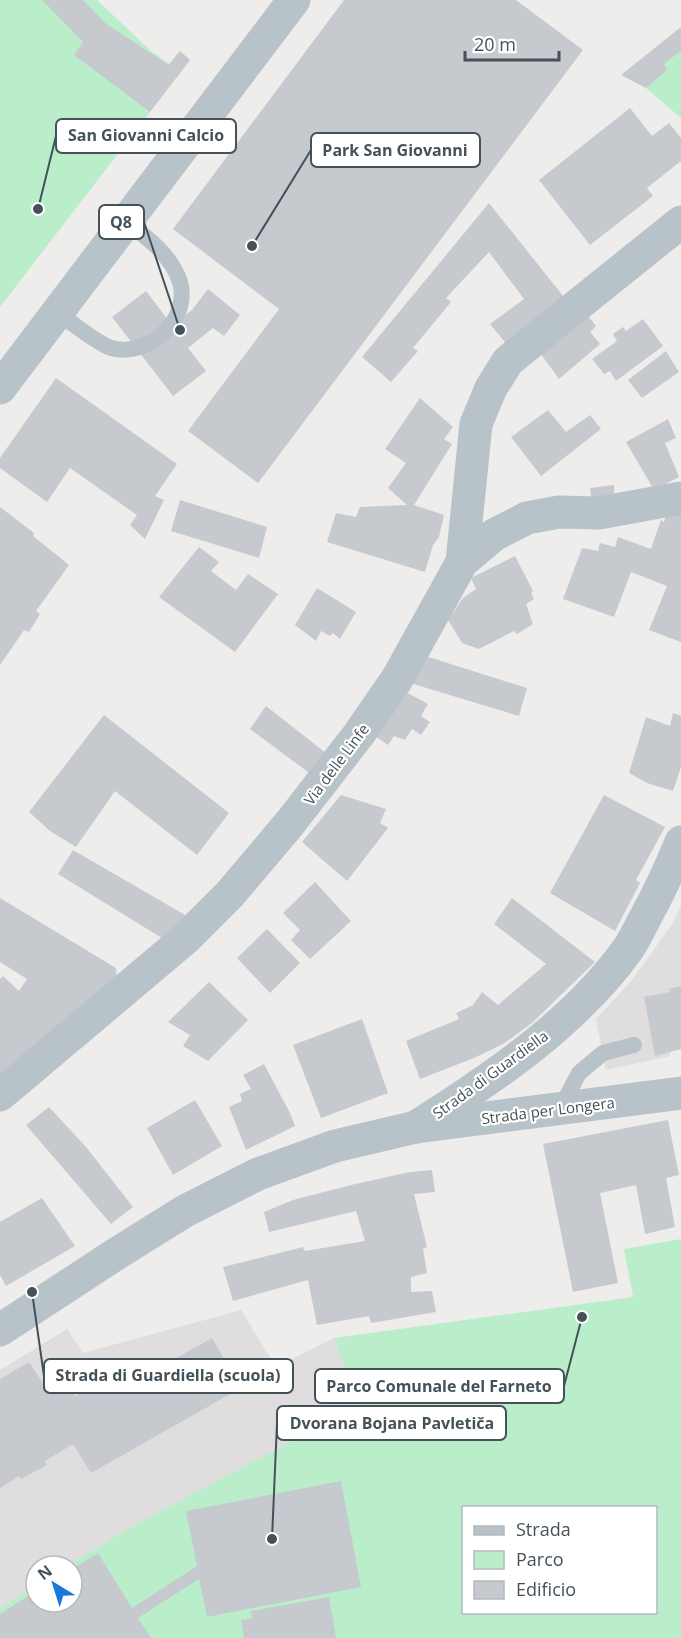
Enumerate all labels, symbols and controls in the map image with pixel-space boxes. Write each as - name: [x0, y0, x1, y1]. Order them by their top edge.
- scale bar: [465, 24, 560, 62]
- text: 20 m: [474, 32, 516, 56]
- callout: San Giovanni Calcio: [56, 119, 236, 153]
- text: San Giovanni Calcio: [68, 124, 224, 146]
- callout: Park San Giovanni: [311, 133, 480, 167]
- text: Park San Giovanni: [322, 139, 468, 161]
- callout: Q8: [99, 205, 144, 239]
- text: Q8: [110, 211, 132, 233]
- street label: Via delle Linfe: [299, 719, 373, 809]
- street label: Strada di Guardiella: [428, 1025, 552, 1123]
- street label: Strada per Longera: [480, 1092, 616, 1128]
- callout: Strada di Guardiella (scuola): [44, 1359, 293, 1393]
- text: Strada di Guardiella (scuola): [56, 1364, 280, 1386]
- callout: Parco Comunale del Farneto: [315, 1369, 564, 1403]
- text: Parco Comunale del Farneto: [326, 1375, 552, 1397]
- callout: Dvorana Bojana Pavletiča: [277, 1406, 506, 1440]
- text: Dvorana Bojana Pavletiča: [290, 1412, 494, 1434]
- legend: [462, 1506, 657, 1614]
- text: Strada: [516, 1517, 571, 1541]
- text: Parco: [516, 1547, 564, 1571]
- north arrow: [24, 1554, 84, 1614]
- text: N: [33, 1560, 57, 1585]
- text: Edificio: [516, 1577, 576, 1601]

